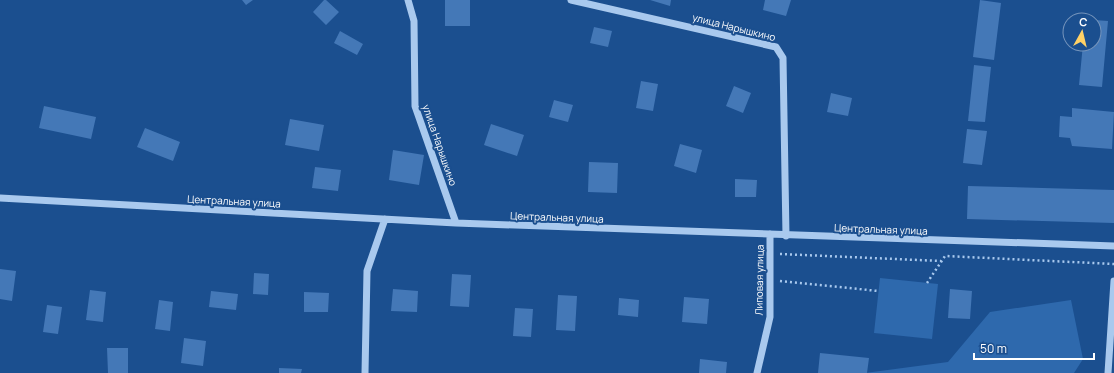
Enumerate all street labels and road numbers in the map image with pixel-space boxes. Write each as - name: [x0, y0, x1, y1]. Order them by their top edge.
- street label: улица Нарышкино: [691, 10, 777, 44]
- street label: улица Нарышкино: [419, 102, 461, 188]
- street label: Центральная улица: [187, 192, 281, 210]
- street label: Центральная улица: [510, 208, 604, 226]
- street label: Центральная улица: [834, 220, 928, 238]
- street label: Липовая улица: [751, 244, 767, 316]

